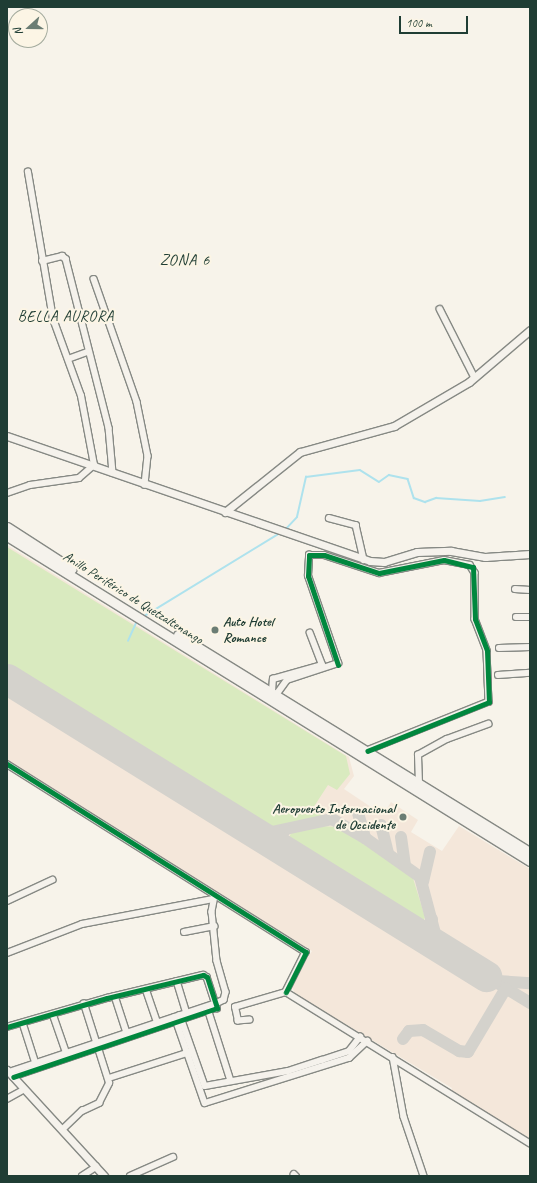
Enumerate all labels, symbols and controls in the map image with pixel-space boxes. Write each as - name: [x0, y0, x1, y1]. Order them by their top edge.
- north arrow: [8, 8, 48, 48]
- scale bar: [401, 8, 470, 34]
- text: 100 m: [406, 15, 432, 31]
- text: N: [10, 26, 25, 38]
- district label: ZONA 6: [160, 250, 210, 270]
- district label: BELLA AURORA: [18, 308, 114, 326]
- street label: Anillo Periférico de Quetzaltenango: [60, 548, 206, 648]
- place label: Auto Hotel Romance: [223, 614, 273, 646]
- marker: Auto Hotel Romance: [210, 625, 220, 635]
- place label: Aeropuerto Internacional de Occidente: [274, 801, 395, 834]
- marker: Aeropuerto Internacional de Occidente: [398, 812, 408, 822]

